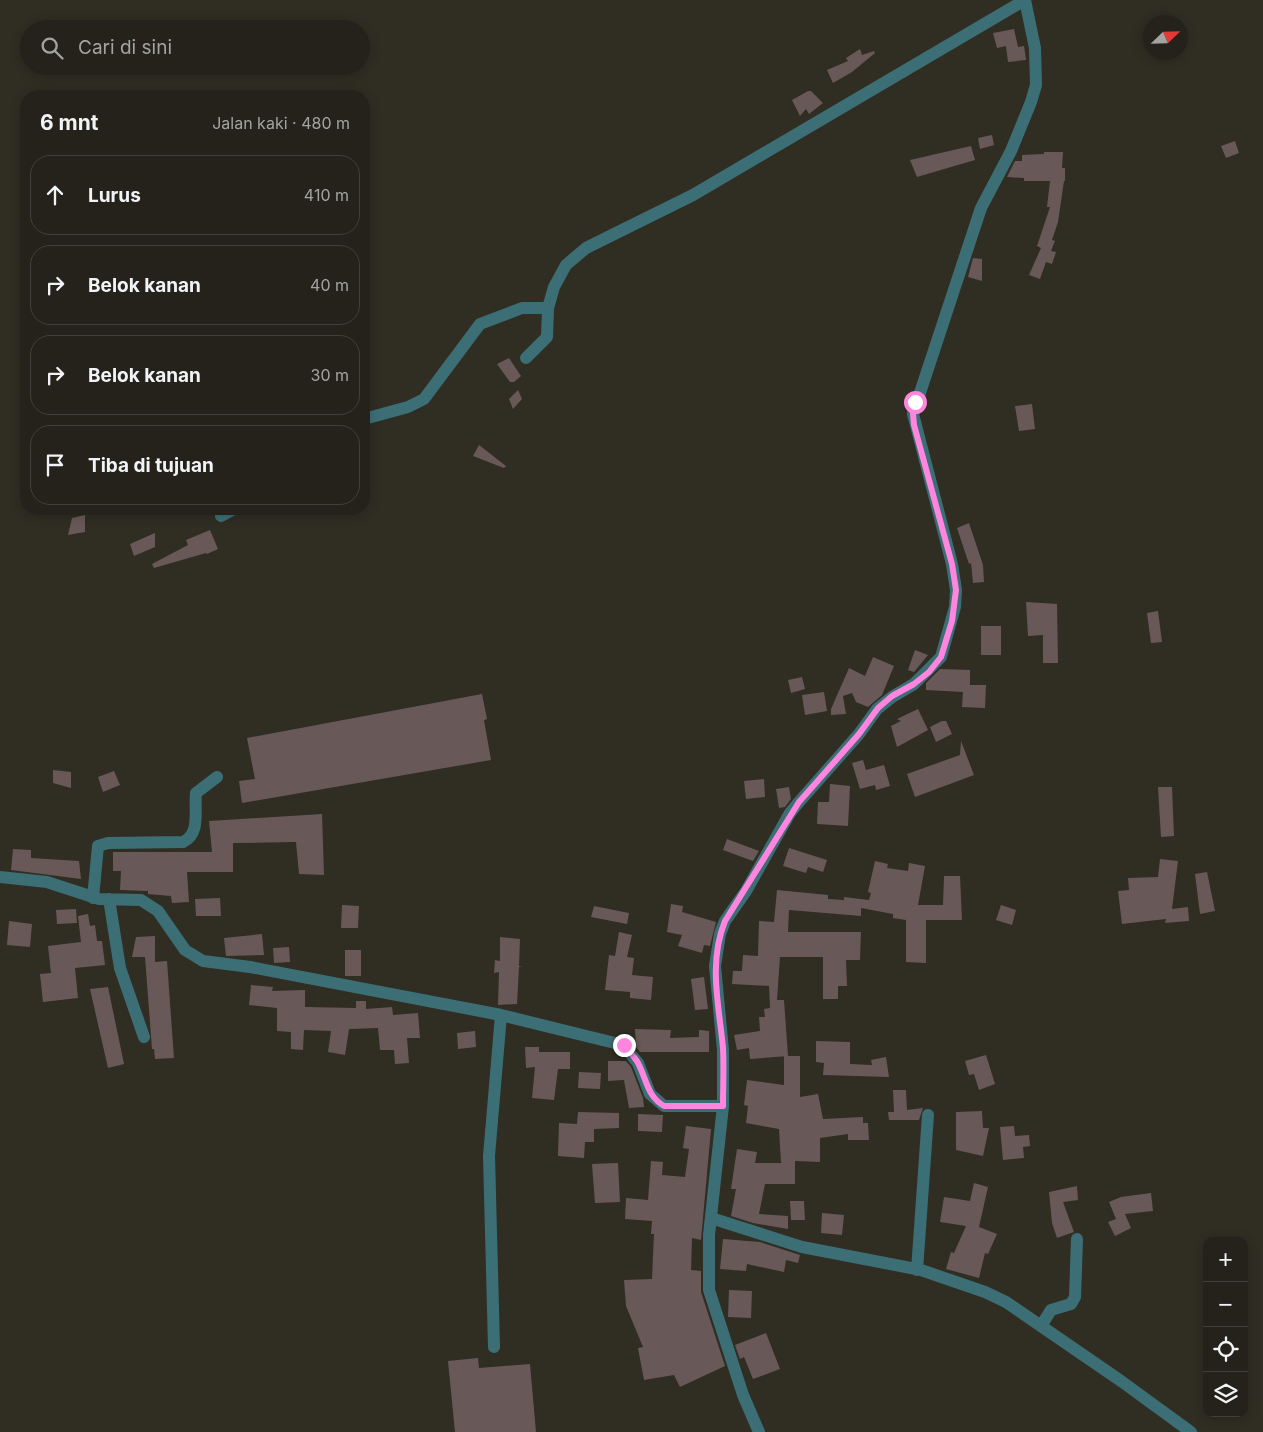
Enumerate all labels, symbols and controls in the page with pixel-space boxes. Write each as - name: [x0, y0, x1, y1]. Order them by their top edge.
- north arrow: [1143, 15, 1188, 60]
- search box: [20, 20, 370, 75]
- icon: search: [38, 34, 66, 62]
- text: Cari di sini: [78, 36, 172, 59]
- text: 6 mnt: [40, 110, 99, 135]
- text: Jalan kaki · 480 m: [212, 113, 350, 133]
- icon: ahead: [41, 181, 69, 209]
- text: Lurus: [88, 184, 141, 207]
- text: 410 m: [304, 185, 349, 205]
- icon: right: [41, 271, 69, 299]
- text: Belok kanan: [88, 274, 201, 297]
- text: 40 m: [310, 275, 349, 295]
- icon: right: [41, 361, 69, 389]
- text: Belok kanan: [88, 364, 201, 387]
- text: 30 m: [311, 365, 349, 385]
- route start: [904, 391, 927, 414]
- icon: arrive: [41, 451, 69, 479]
- text: Tiba di tujuan: [88, 454, 214, 477]
- route end: [613, 1034, 636, 1057]
- map controls: [1203, 1237, 1248, 1417]
- button: +: [1203, 1237, 1248, 1282]
- button: −: [1203, 1282, 1248, 1327]
- button: locate: [1203, 1327, 1248, 1372]
- button: layers: [1203, 1372, 1248, 1417]

